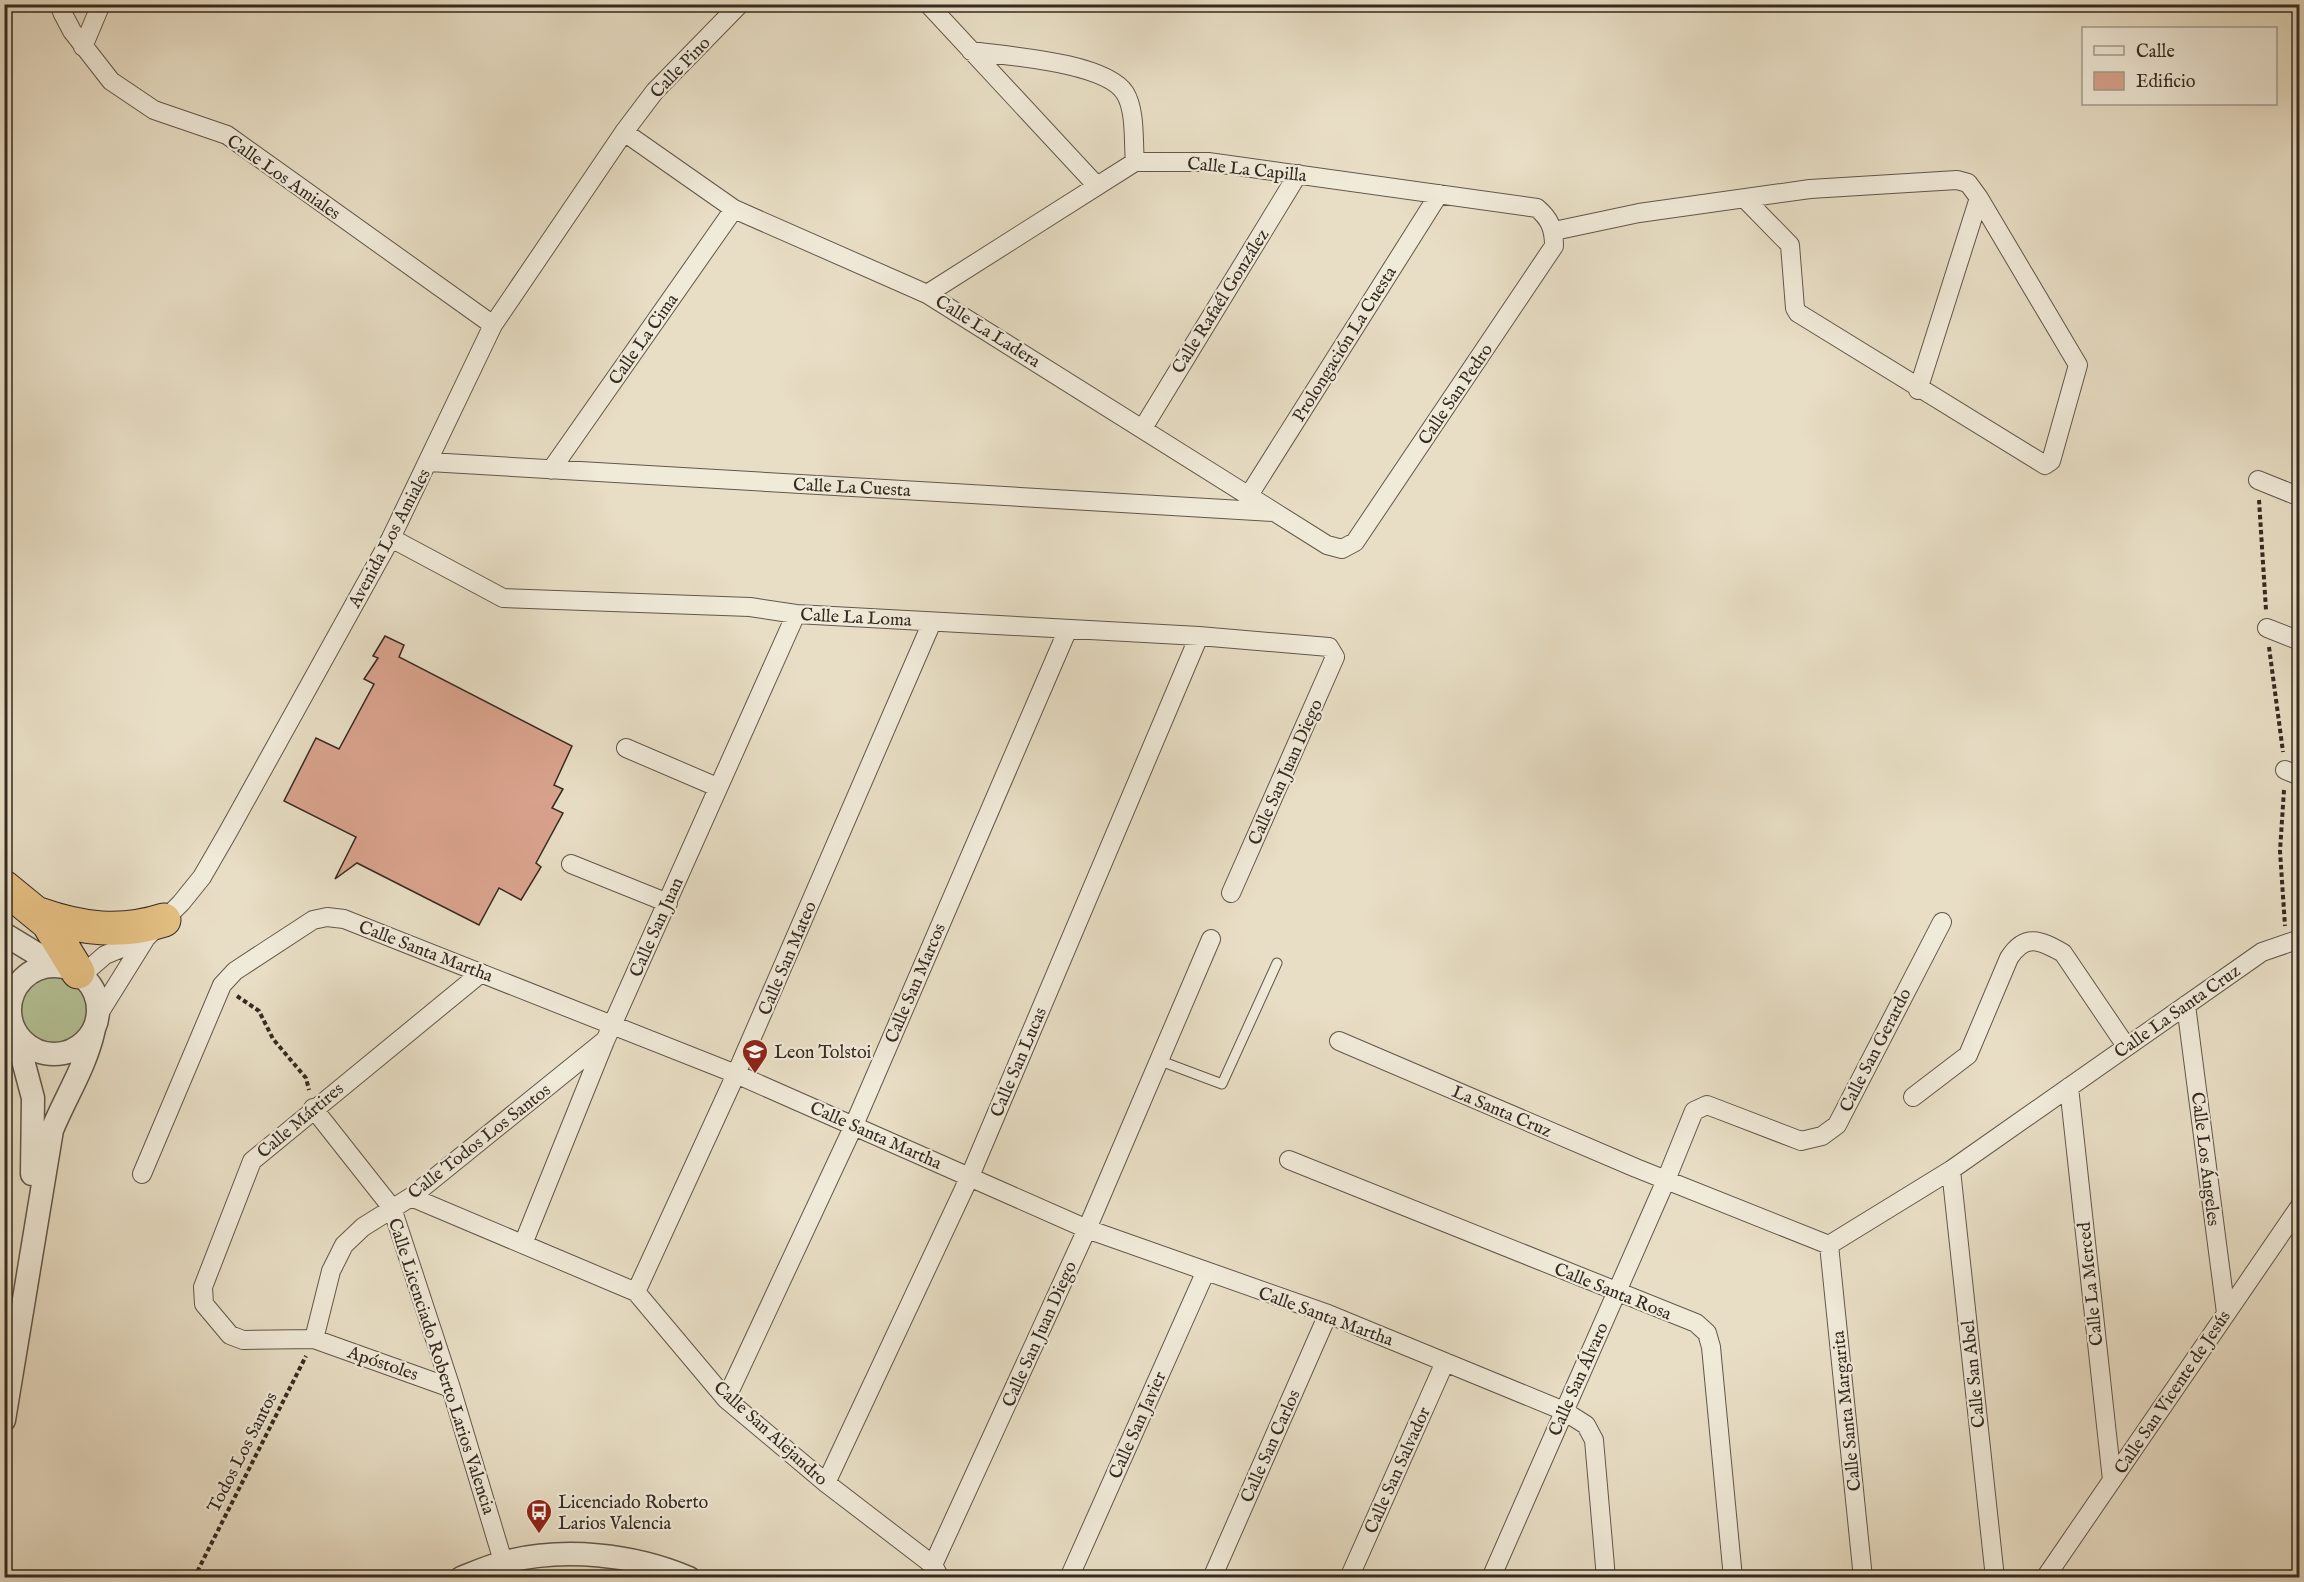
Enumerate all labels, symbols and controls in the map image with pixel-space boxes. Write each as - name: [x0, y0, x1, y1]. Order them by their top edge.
- legend: [2082, 27, 2277, 105]
- street label: Calle Pino: [646, 32, 716, 104]
- text: Calle: [2136, 41, 2175, 64]
- text: Edificio: [2136, 71, 2196, 94]
- street label: Calle Los Amiales: [222, 130, 344, 226]
- street label: Calle La Capilla: [1186, 153, 1308, 188]
- street label: Calle Rafaél González: [1167, 225, 1275, 378]
- street label: Prolongación La Cuesta: [1288, 263, 1403, 427]
- street label: Calle La Cima: [604, 290, 684, 390]
- street label: Calle La Ladera: [930, 291, 1044, 374]
- street label: Calle San Pedro: [1414, 339, 1499, 450]
- street label: Avenida Los Amiales: [343, 465, 437, 613]
- street label: Calle La Cuesta: [792, 474, 912, 503]
- street label: Calle La Loma: [800, 604, 912, 633]
- street label: Calle San Juan Diego: [1244, 696, 1329, 849]
- street label: Calle San Juan: [625, 874, 690, 981]
- street label: Calle San Mateo: [754, 898, 823, 1019]
- street label: Calle Santa Martha: [355, 916, 496, 989]
- street label: Calle San Marcos: [881, 920, 952, 1047]
- street label: Calle La Santa Cruz: [2110, 960, 2245, 1064]
- street label: Calle San Gerardo: [1835, 985, 1918, 1116]
- street label: Calle San Lucas: [986, 1004, 1053, 1121]
- school or university icon: Leon Tolstoi: [740, 1037, 770, 1075]
- place label: Leon Tolstoi: [774, 1042, 872, 1065]
- street label: Calle Mártires: [253, 1078, 349, 1164]
- street label: Calle Todos Los Santos: [404, 1079, 556, 1205]
- street label: La Santa Cruz: [1448, 1081, 1555, 1144]
- street label: Calle Los Ángeles: [2185, 1091, 2226, 1227]
- street label: Calle Santa Martha: [806, 1097, 945, 1176]
- street label: Calle Licenciado Roberto Larios Valencia: [382, 1215, 499, 1518]
- street label: Calle La Merced: [2074, 1220, 2109, 1347]
- street label: Calle San Juan Diego: [998, 1258, 1083, 1411]
- street label: Calle Santa Rosa: [1550, 1258, 1675, 1326]
- street label: Calle Santa Martha: [1255, 1282, 1396, 1353]
- street label: Calle San Vicente de Jesús: [2110, 1307, 2237, 1479]
- street label: Calle San Álvaro: [1542, 1318, 1615, 1440]
- street label: Calle San Abel: [1957, 1319, 1992, 1429]
- street label: Calle Santa Margarita: [1828, 1329, 1867, 1492]
- street label: Apóstoles: [343, 1341, 421, 1387]
- street label: Calle San Javier: [1104, 1368, 1172, 1483]
- street label: Calle San Alejandro: [708, 1377, 832, 1492]
- street label: Calle San Carlos: [1236, 1387, 1307, 1507]
- street label: Todos Los Santos: [203, 1388, 284, 1517]
- street label: Calle San Salvador: [1360, 1403, 1437, 1538]
- place label: Licenciado Roberto Larios Valencia: [558, 1492, 709, 1536]
- bus stop icon: Licenciado Roberto Larios Valencia: [524, 1497, 554, 1535]

